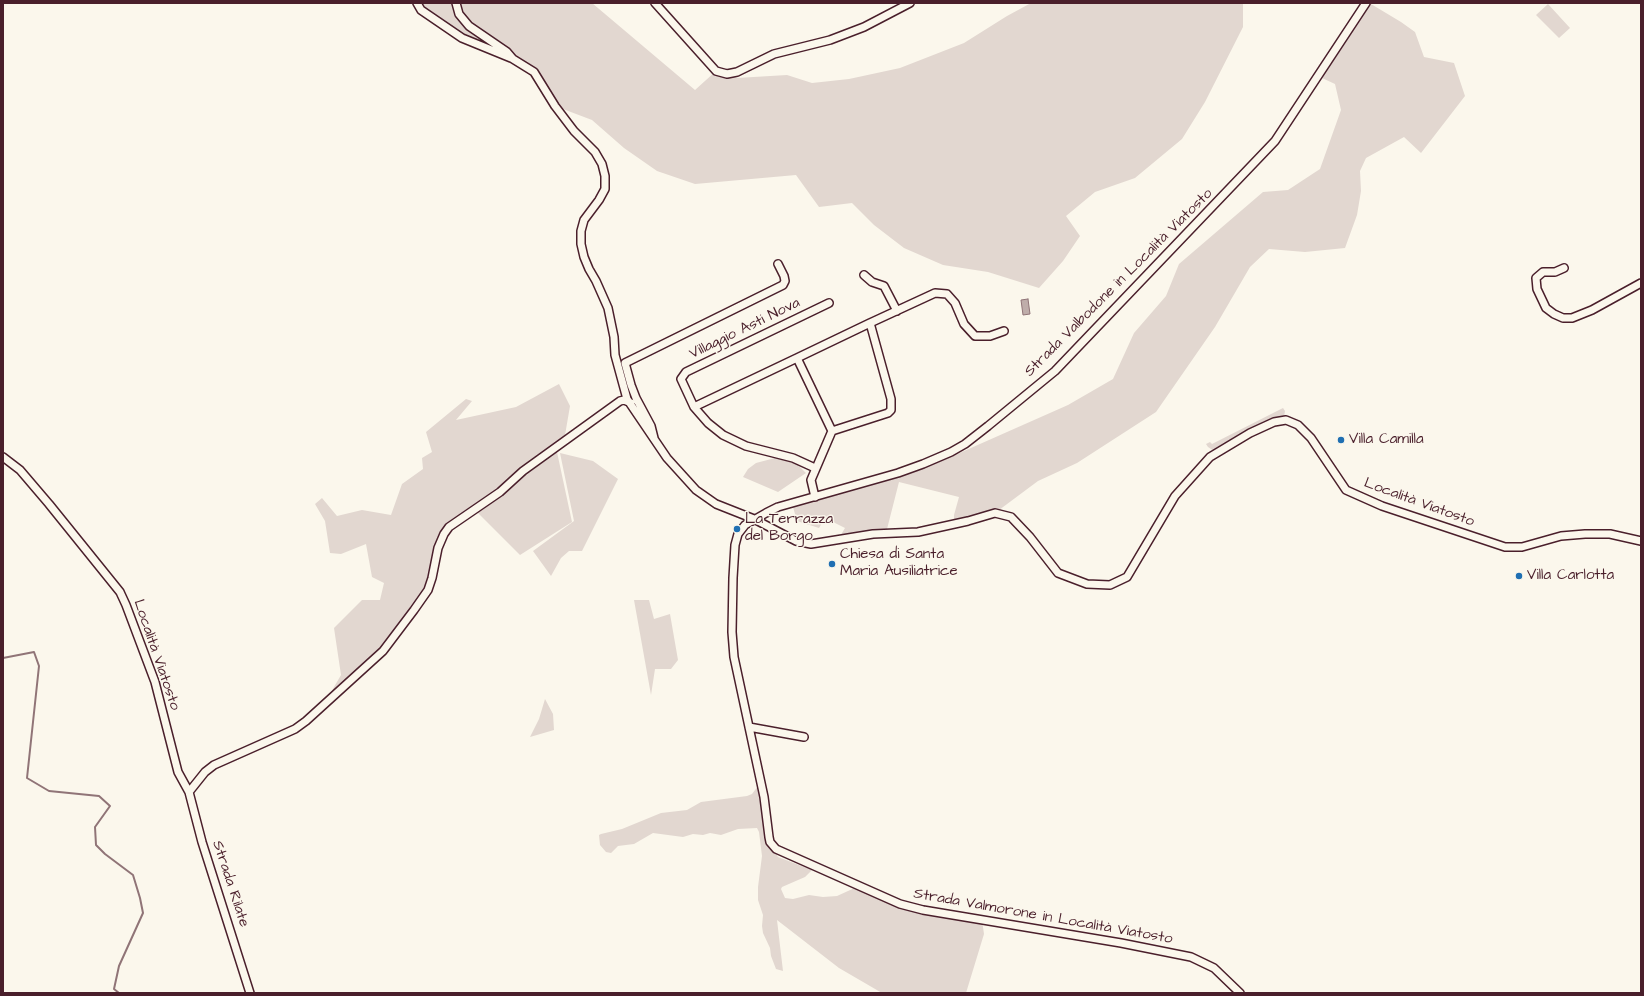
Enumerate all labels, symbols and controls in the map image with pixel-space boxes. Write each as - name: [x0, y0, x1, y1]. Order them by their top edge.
- street label: Strada Valbodone in Località Viatosto: [1021, 185, 1217, 381]
- street label: Villaggio Asti Nova: [687, 294, 803, 364]
- place label: Villa Camilla: [1349, 431, 1424, 449]
- marker: Villa Camilla: [1336, 435, 1346, 445]
- street label: Località Viatosto: [1361, 475, 1477, 531]
- place label: La Terrazza del Borgo: [745, 511, 833, 546]
- marker: La Terrazza del Borgo: [732, 524, 742, 534]
- place label: Chiesa di Santa Maria Ausiliatrice: [840, 546, 958, 581]
- marker: Chiesa di Santa Maria Ausiliatrice: [827, 559, 837, 569]
- place label: Villa Carlotta: [1527, 567, 1614, 585]
- marker: Villa Carlotta: [1514, 571, 1524, 581]
- street label: Località Viatosto: [129, 597, 183, 713]
- street label: Strada Rilate: [208, 838, 252, 930]
- street label: Strada Valmorone in Località Viatosto: [912, 885, 1174, 949]

